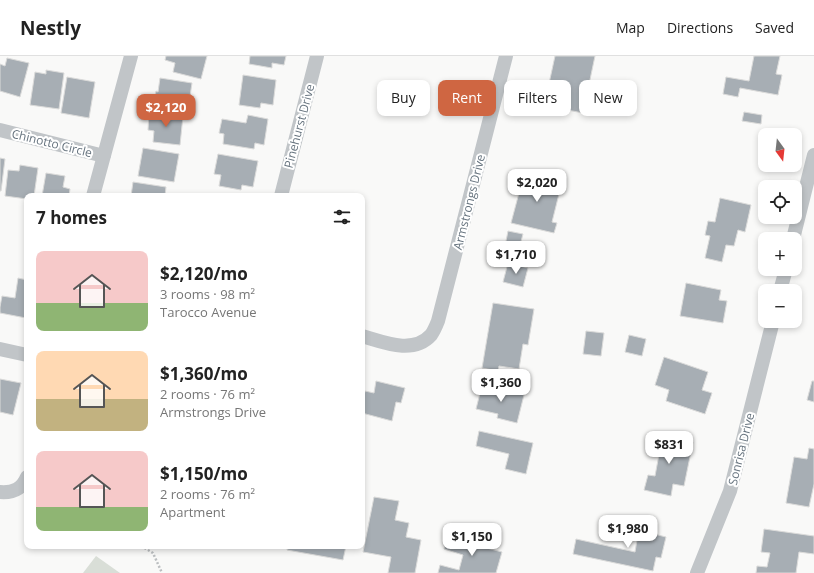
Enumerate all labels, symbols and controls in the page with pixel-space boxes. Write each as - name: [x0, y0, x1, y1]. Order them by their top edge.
- text: Nestly: [20, 15, 81, 41]
- text: Map: [616, 18, 645, 37]
- text: Directions: [667, 18, 733, 37]
- text: Saved: [755, 18, 794, 37]
- chip: Buy: [377, 80, 430, 116]
- chip: Rent: [438, 80, 496, 116]
- chip: Filters: [504, 80, 571, 116]
- chip: New: [579, 80, 637, 116]
- street label: Pinehurst Drive: [280, 82, 318, 170]
- pin: $2,120: [133, 94, 199, 128]
- text: $2,120: [146, 98, 186, 116]
- street label: Chinotto Circle: [10, 125, 94, 161]
- north arrow: [758, 128, 802, 172]
- map controls: [758, 128, 802, 328]
- street label: Armstrongs Drive: [449, 152, 489, 252]
- pin: $2,020: [504, 169, 570, 203]
- text: $2,020: [517, 173, 557, 191]
- button: locate: [758, 180, 802, 224]
- text: 7 homes: [36, 206, 107, 229]
- icon: filters: [331, 206, 353, 228]
- button: +: [758, 232, 802, 276]
- pin: $1,710: [483, 241, 549, 275]
- text: $1,710: [496, 245, 536, 263]
- text: $2,120/mo: [160, 262, 248, 285]
- icon: home: [68, 267, 116, 315]
- button: −: [758, 284, 802, 328]
- text: 3 rooms · 98 m²: [160, 285, 255, 303]
- text: Tarocco Avenue: [160, 303, 256, 321]
- text: $1,360/mo: [160, 362, 248, 385]
- icon: home: [68, 367, 116, 415]
- pin: $1,360: [468, 369, 534, 403]
- text: $1,360: [481, 373, 521, 391]
- text: 2 rooms · 76 m²: [160, 385, 255, 403]
- text: Armstrongs Drive: [160, 403, 266, 421]
- street label: Sonrisa Drive: [724, 411, 758, 487]
- pin: $831: [645, 431, 693, 465]
- text: $831: [654, 435, 684, 453]
- text: $1,150/mo: [160, 462, 248, 485]
- icon: home: [68, 467, 116, 515]
- text: 2 rooms · 76 m²: [160, 485, 255, 503]
- text: Apartment: [160, 503, 225, 521]
- pin: $1,980: [595, 515, 661, 549]
- text: $1,980: [608, 519, 648, 537]
- pin: $1,150: [439, 523, 505, 557]
- text: $1,150: [452, 527, 492, 545]

